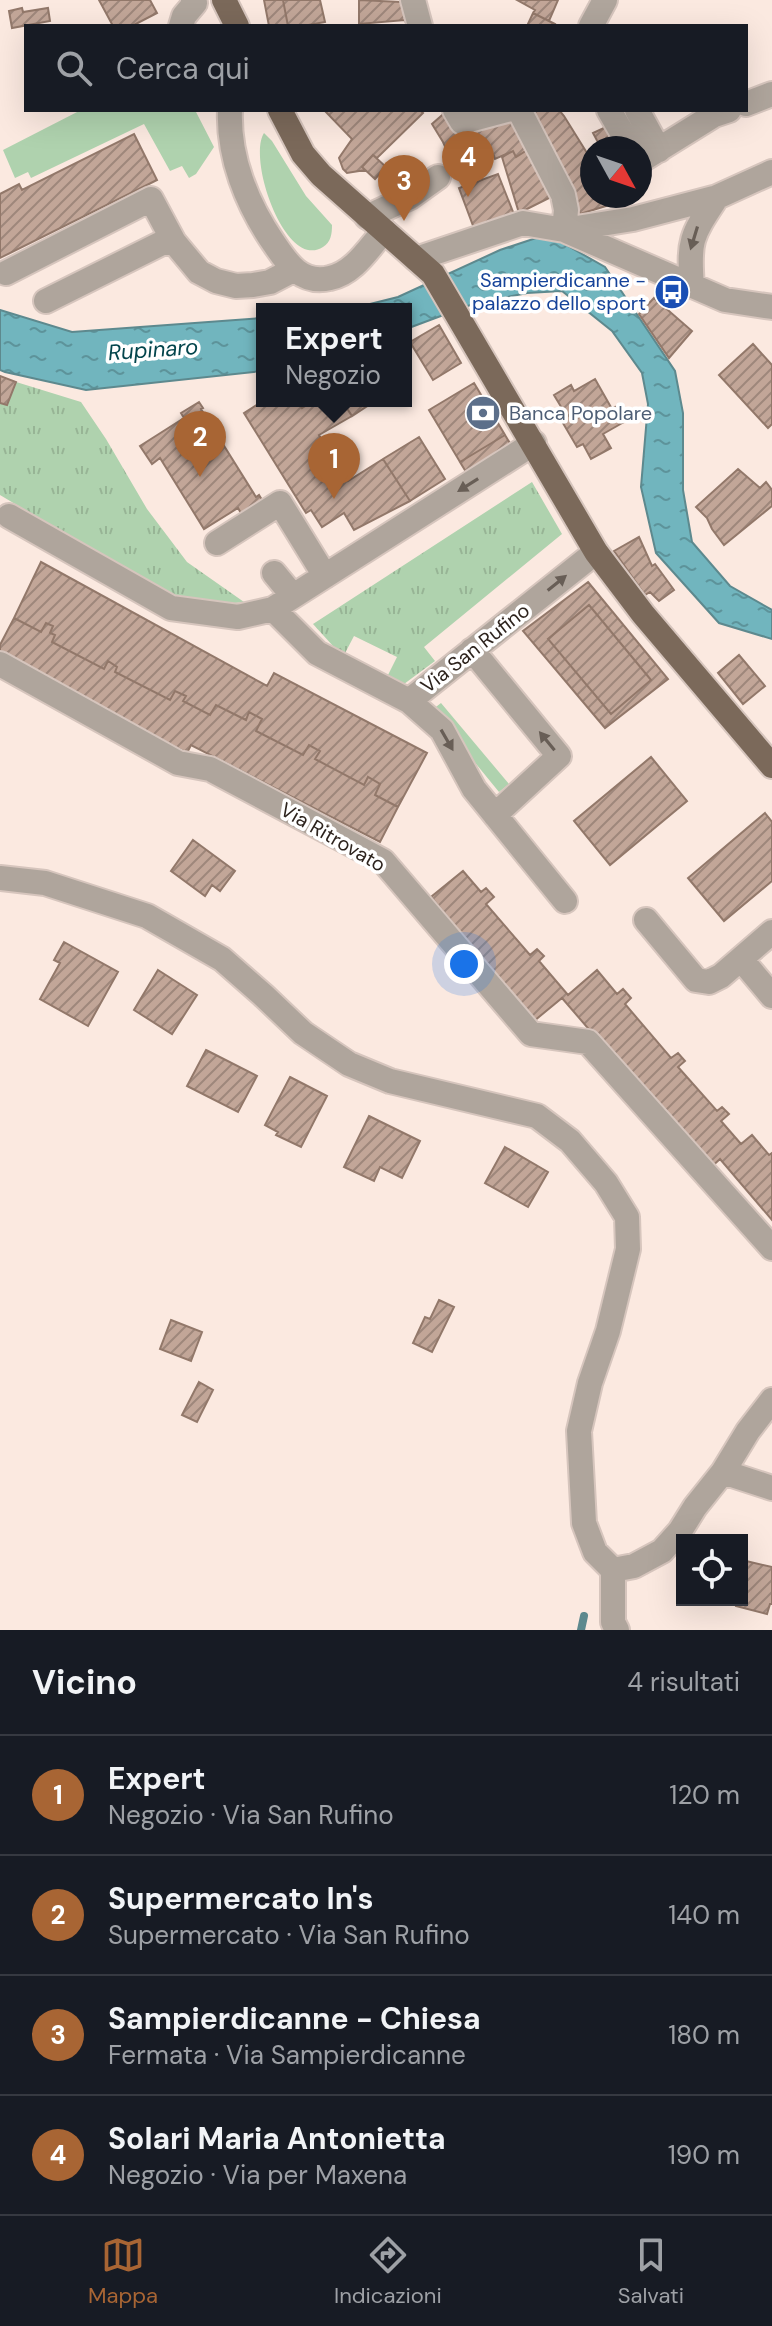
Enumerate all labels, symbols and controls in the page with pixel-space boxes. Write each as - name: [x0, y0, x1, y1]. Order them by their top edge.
- search box: [24, 24, 748, 112]
- icon: search: [52, 46, 96, 90]
- text: Cerca qui: [116, 49, 250, 88]
- pin: 4: [442, 131, 494, 197]
- north arrow: [580, 136, 652, 208]
- pin: 3: [378, 155, 430, 221]
- one-way arrow: [687, 227, 700, 251]
- place label: Sampierdicanne - palazzo dello sport: [472, 267, 646, 316]
- bus stop icon: Sampierdicanne - palazzo dello sport: [653, 273, 691, 311]
- popup: [256, 303, 412, 407]
- text: Expert: [285, 319, 383, 358]
- water label: Rupinaro: [107, 332, 199, 367]
- text: Negozio: [285, 358, 381, 392]
- bank icon: Banca Popolare: [464, 394, 502, 432]
- place label: Banca Popolare: [509, 400, 652, 426]
- pin: 2: [174, 411, 226, 477]
- pin: 1: [308, 433, 360, 499]
- one-way arrow: [457, 478, 479, 492]
- one-way arrow: [547, 575, 567, 591]
- street label: Via San Rufino: [415, 597, 535, 699]
- one-way arrow: [440, 729, 454, 751]
- one-way arrow: [539, 732, 556, 752]
- street label: Via Ritrovato: [276, 796, 390, 878]
- your location: [444, 944, 484, 984]
- map controls: [676, 1534, 748, 1606]
- button: locate: [676, 1534, 748, 1606]
- text: Vicino: [32, 1660, 137, 1705]
- text: 4 risultati: [627, 1665, 740, 1699]
- text: Expert: [108, 1759, 206, 1798]
- text: 1: [53, 1778, 63, 1812]
- text: 120 m: [669, 1778, 740, 1812]
- text: Negozio · Via San Rufino: [108, 1798, 394, 1832]
- text: Supermercato In's: [108, 1879, 374, 1918]
- text: 2: [50, 1898, 66, 1932]
- text: 140 m: [668, 1898, 740, 1932]
- text: Supermercato · Via San Rufino: [108, 1918, 470, 1952]
- text: Sampierdicanne - Chiesa: [108, 1999, 481, 2038]
- text: 3: [50, 2018, 66, 2052]
- text: 180 m: [668, 2018, 740, 2052]
- text: Fermata · Via Sampierdicanne: [108, 2038, 466, 2072]
- text: Solari Maria Antonietta: [108, 2119, 446, 2158]
- text: 4: [50, 2138, 66, 2172]
- text: 190 m: [668, 2138, 740, 2172]
- text: Negozio · Via per Maxena: [108, 2158, 407, 2192]
- tab: Mappa: [88, 2233, 158, 2310]
- tab: Indicazioni: [334, 2233, 442, 2310]
- tab: Salvati: [618, 2233, 684, 2310]

